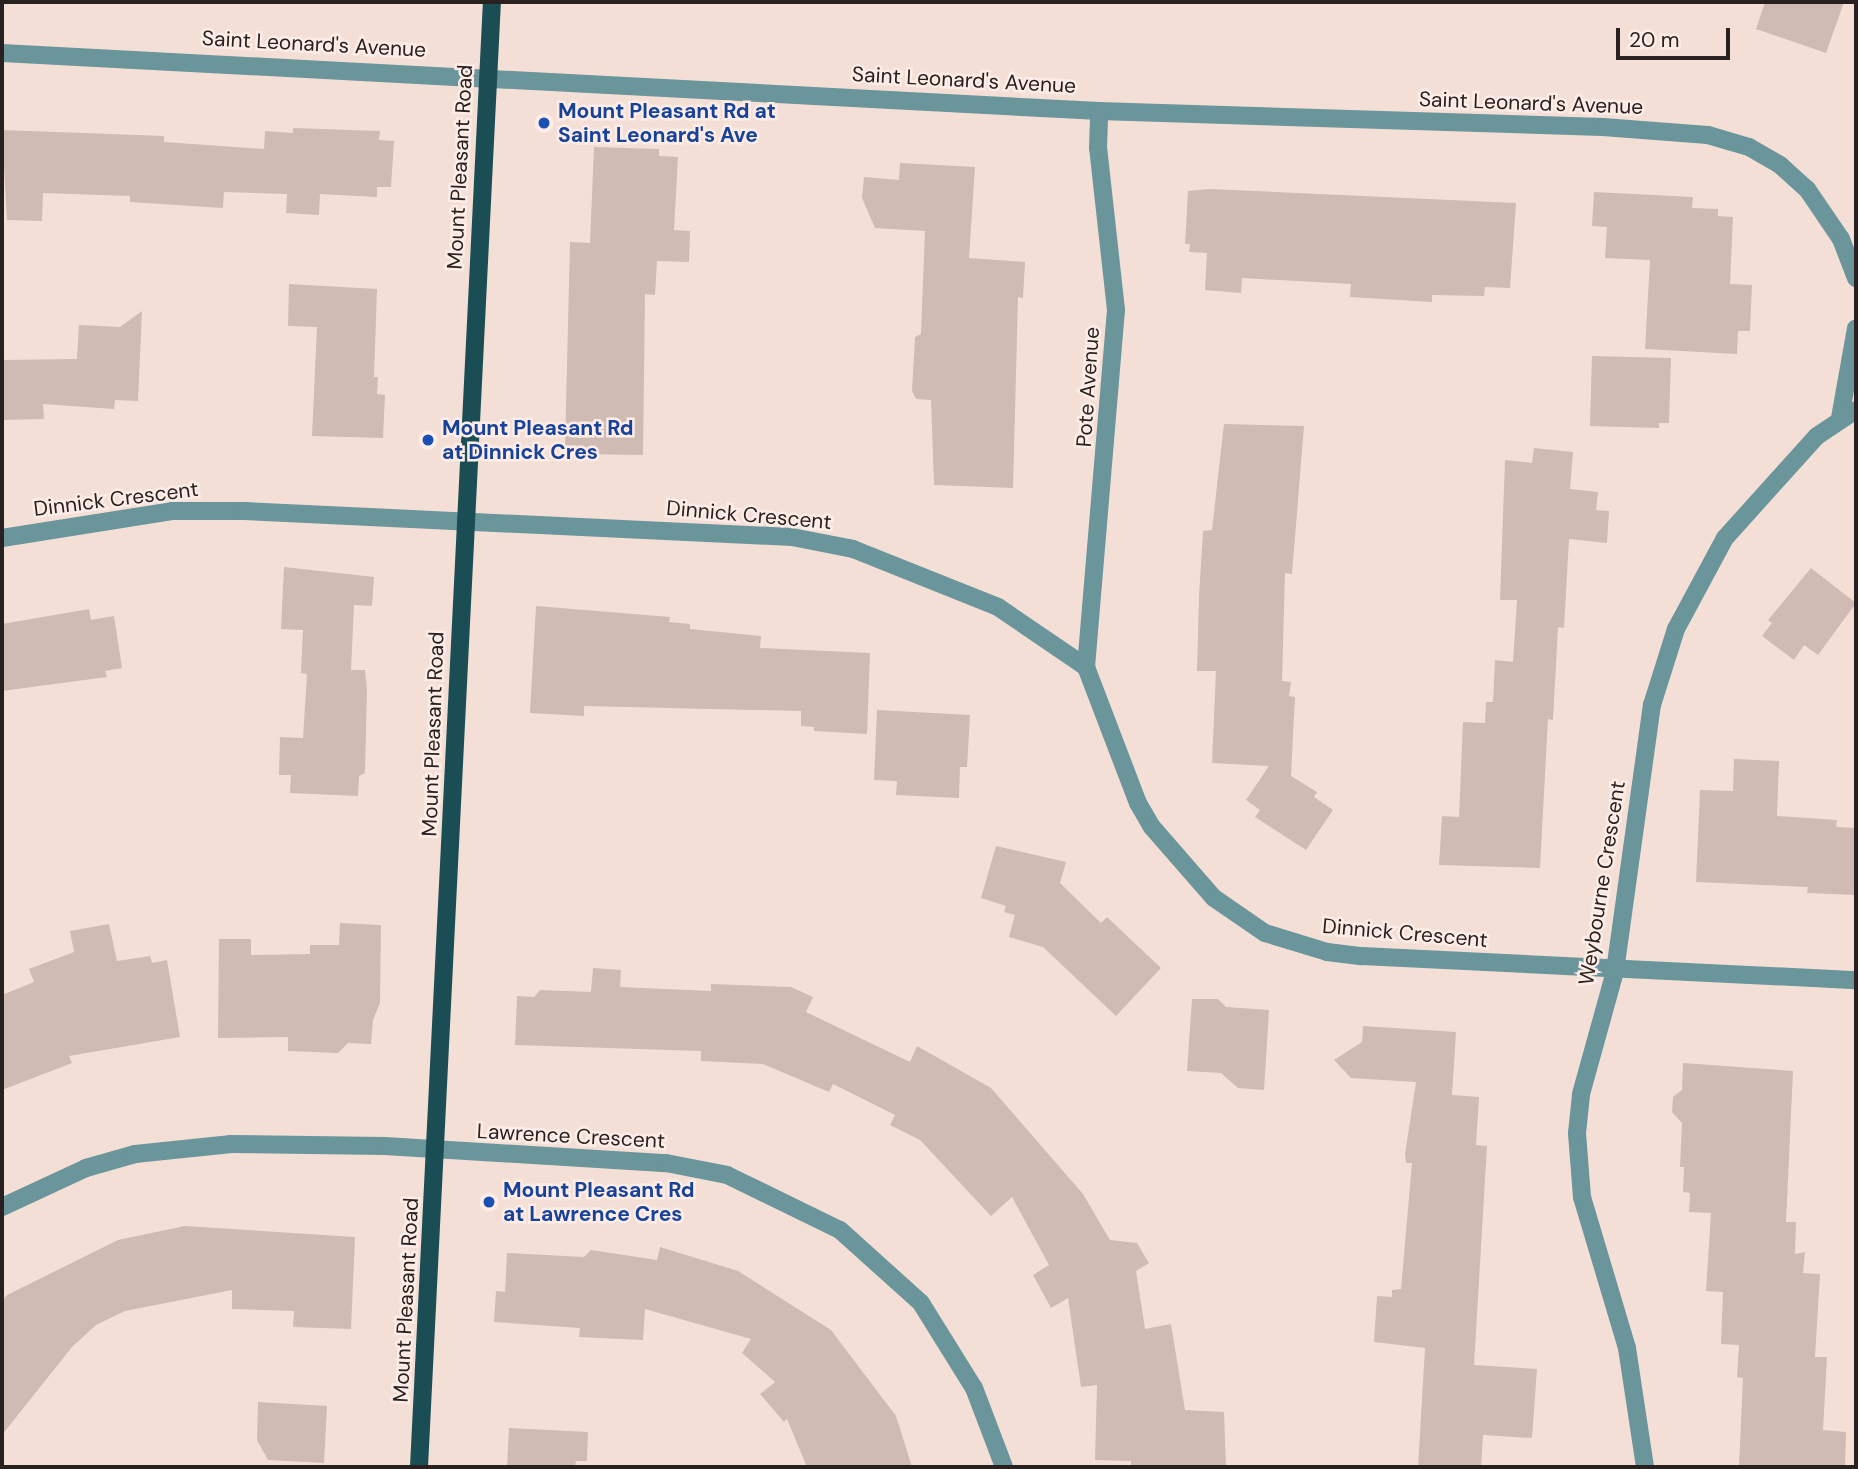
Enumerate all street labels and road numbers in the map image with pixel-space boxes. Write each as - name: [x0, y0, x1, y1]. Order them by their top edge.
- street label: Saint Leonard's Avenue: [201, 26, 427, 62]
- street label: Saint Leonard's Avenue: [851, 62, 1077, 98]
- street label: Mount Pleasant Road: [442, 64, 478, 270]
- street label: Saint Leonard's Avenue: [1418, 86, 1644, 120]
- street label: Pote Avenue: [1071, 326, 1105, 448]
- street label: Dinnick Crescent: [32, 476, 200, 522]
- street label: Dinnick Crescent: [665, 495, 833, 535]
- street label: Mount Pleasant Road: [417, 631, 449, 837]
- street label: Weybourne Crescent: [1573, 779, 1631, 987]
- street label: Dinnick Crescent: [1321, 913, 1489, 953]
- street label: Lawrence Crescent: [476, 1118, 666, 1154]
- street label: Mount Pleasant Road: [388, 1197, 424, 1403]

